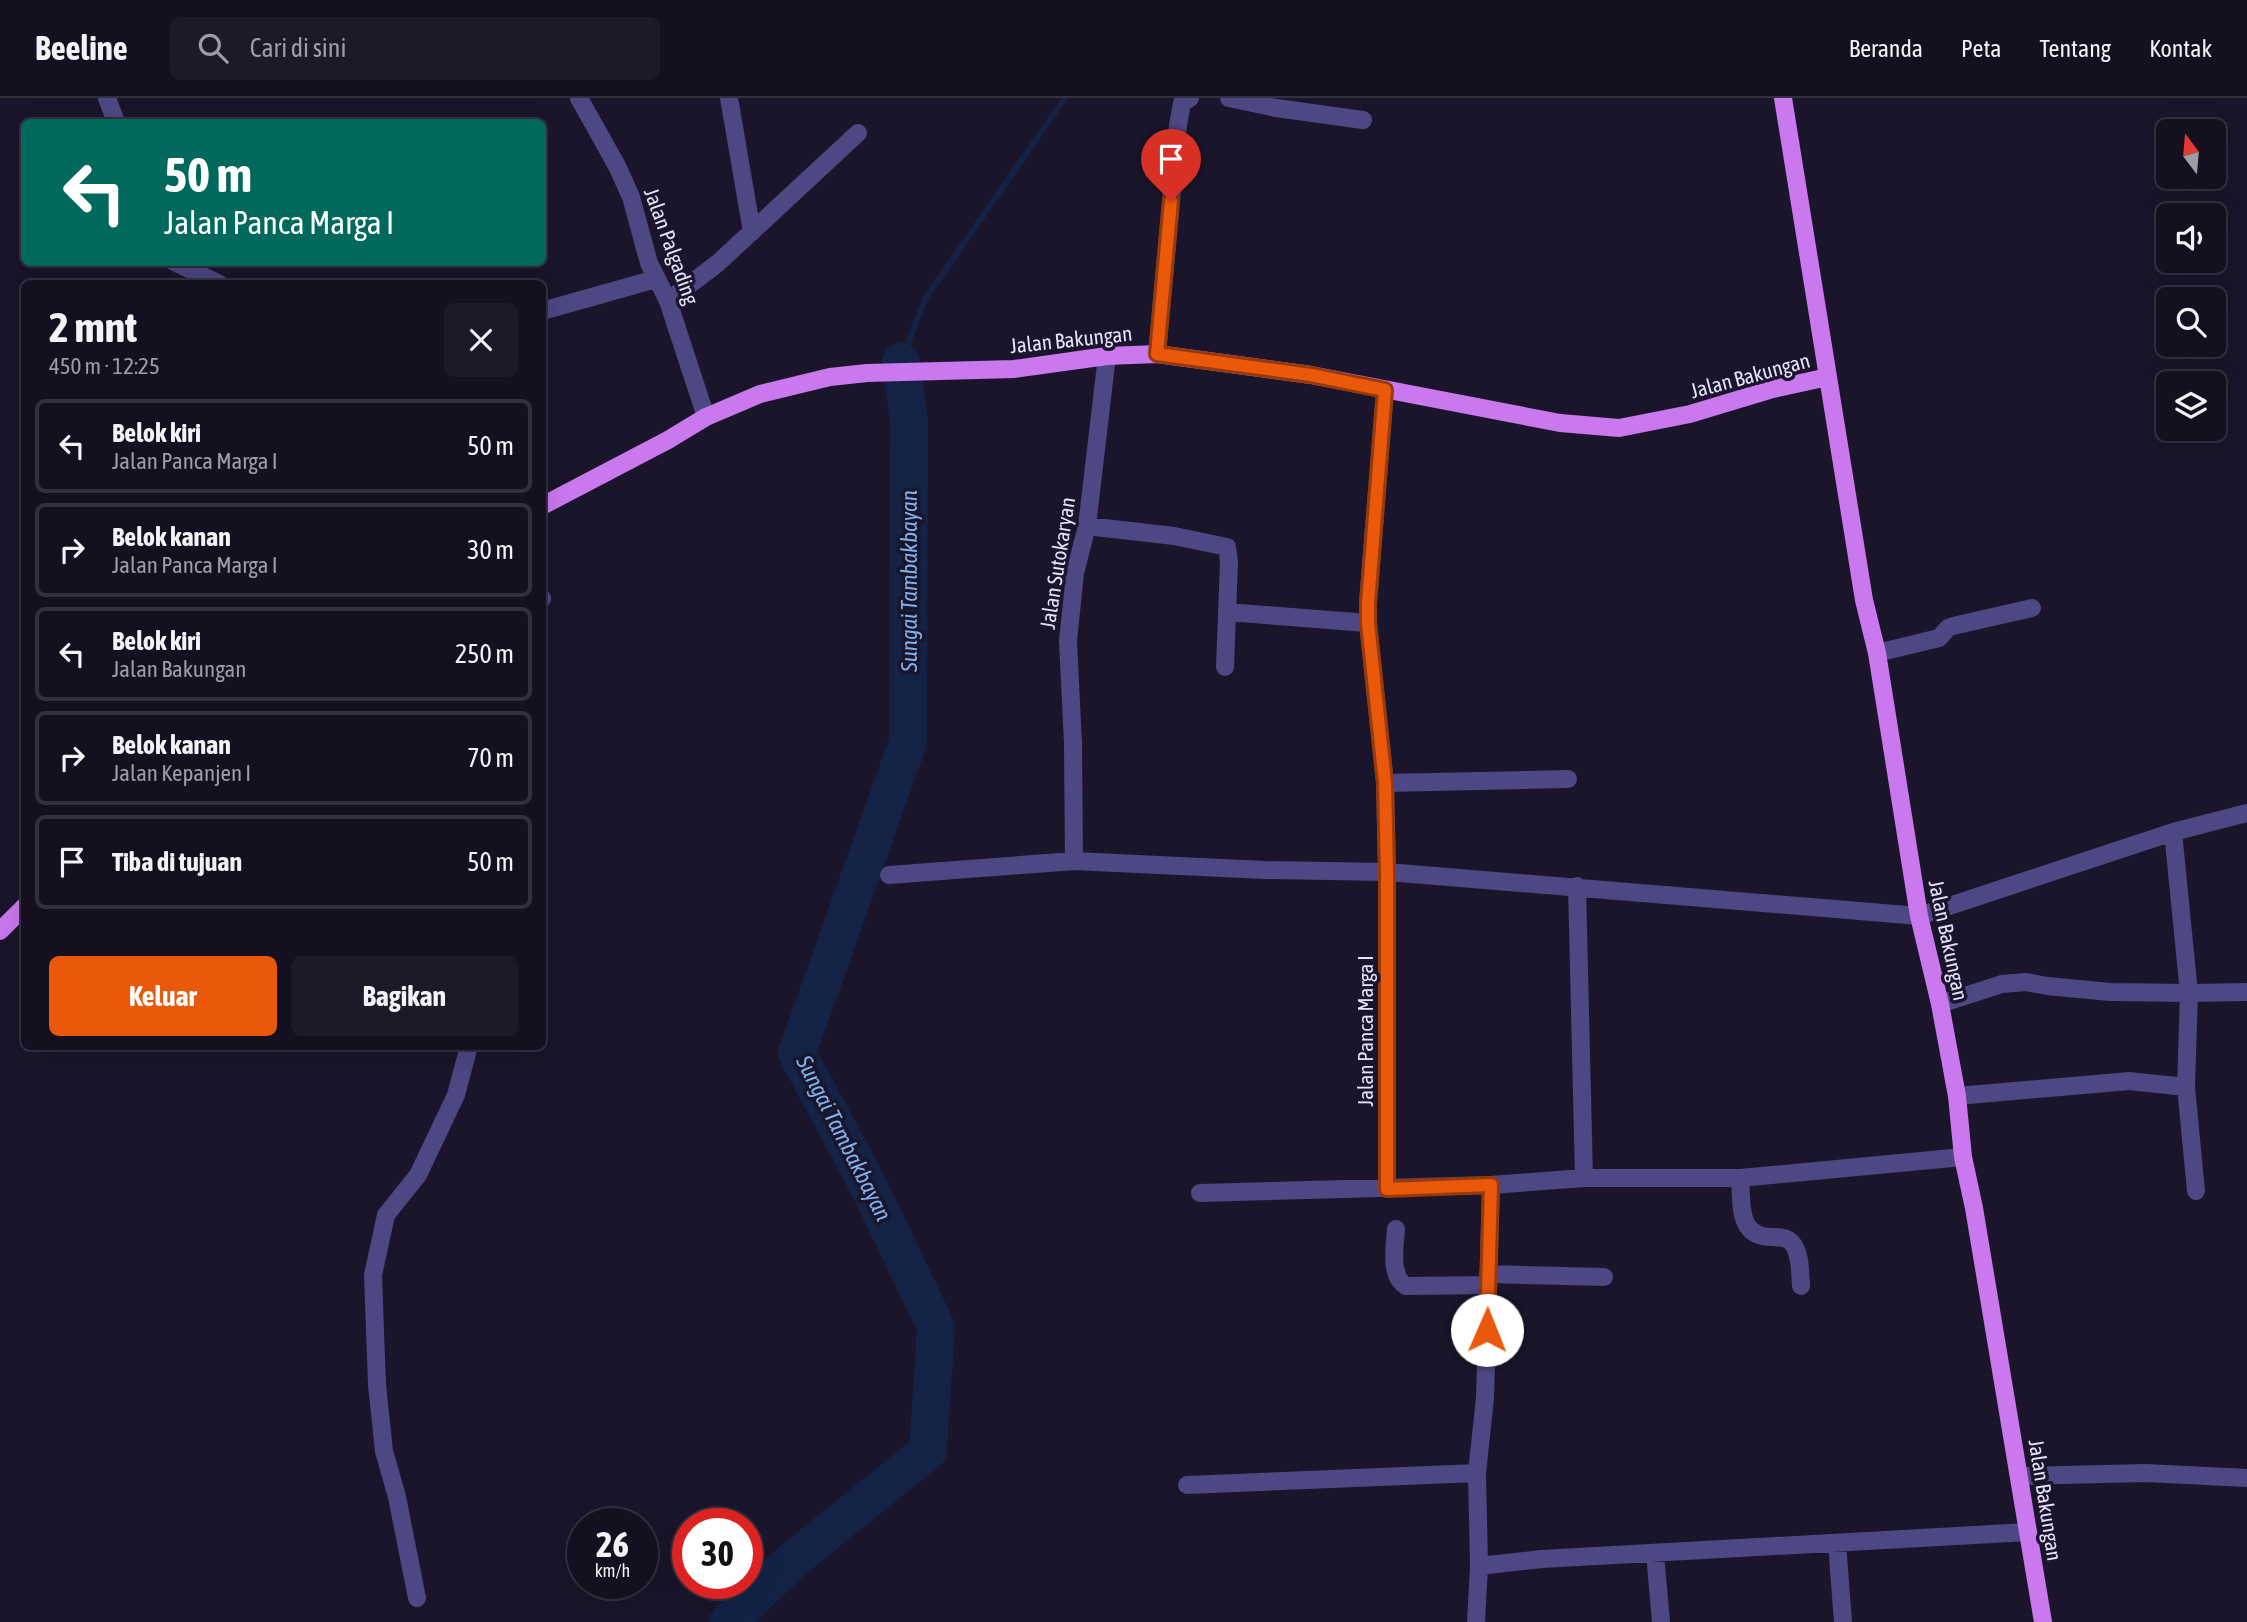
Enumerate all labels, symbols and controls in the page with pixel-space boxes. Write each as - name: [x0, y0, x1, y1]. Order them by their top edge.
- search box: [170, 17, 660, 80]
- text: Beeline: [35, 29, 128, 67]
- icon: search: [194, 29, 232, 67]
- text: Cari di sini: [250, 33, 346, 63]
- text: Beranda: [1849, 35, 1923, 62]
- text: Peta: [1961, 35, 2001, 62]
- text: Tentang: [2039, 35, 2111, 62]
- text: Kontak: [2149, 35, 2212, 62]
- north arrow: [2156, 119, 2226, 189]
- map controls: [2156, 119, 2226, 441]
- pin: [1141, 129, 1201, 201]
- icon: arrive: [1152, 140, 1190, 178]
- text: 50 m: [164, 146, 252, 202]
- icon: left: [49, 147, 140, 238]
- street label: Jalan Palgading: [640, 185, 704, 307]
- button: sound: [2156, 203, 2226, 273]
- text: Jalan Panca Marga I: [164, 204, 394, 241]
- button: search: [2156, 287, 2226, 357]
- text: 2 mnt: [49, 303, 137, 351]
- button: close: [444, 303, 518, 377]
- street label: Jalan Bakungan: [1009, 321, 1133, 357]
- street label: Jalan Bakungan: [1688, 348, 1812, 402]
- text: 450 m · 12:25: [49, 353, 160, 379]
- button: layers: [2156, 371, 2226, 441]
- text: Belok kiri: [112, 418, 201, 448]
- icon: left: [53, 427, 91, 465]
- text: 50 m: [467, 431, 514, 461]
- text: Jalan Panca Marga I: [112, 448, 278, 474]
- water label: Sungai Tambakbayan: [896, 490, 922, 673]
- street label: Jalan Sutokaryan: [1035, 495, 1079, 631]
- text: Belok kanan: [112, 522, 231, 552]
- icon: right: [53, 531, 91, 569]
- text: 30 m: [467, 535, 514, 565]
- text: Jalan Panca Marga I: [112, 552, 278, 578]
- text: Belok kiri: [112, 626, 201, 656]
- icon: left: [53, 635, 91, 673]
- text: 250 m: [455, 639, 514, 669]
- text: Jalan Bakungan: [112, 656, 246, 682]
- text: Belok kanan: [112, 730, 231, 760]
- icon: right: [53, 739, 91, 777]
- text: 70 m: [467, 743, 514, 773]
- text: Jalan Kepanjen I: [112, 760, 251, 786]
- icon: arrive: [53, 843, 91, 881]
- text: Tiba di tujuan: [112, 847, 242, 877]
- text: 50 m: [467, 847, 514, 877]
- street label: Jalan Bakungan: [1925, 877, 1973, 1003]
- street label: Jalan Panca Marga I: [1353, 955, 1377, 1107]
- button: Keluar: [49, 956, 277, 1036]
- button: Bagikan: [291, 956, 518, 1036]
- water label: Sungai Tambakbayan: [791, 1050, 897, 1225]
- position arrow: [1450, 1293, 1524, 1367]
- street label: Jalan Bakungan: [2025, 1438, 2067, 1562]
- speed limit sign: 30: [672, 1508, 763, 1599]
- text: 26: [596, 1524, 629, 1564]
- text: km/h: [595, 1560, 630, 1581]

